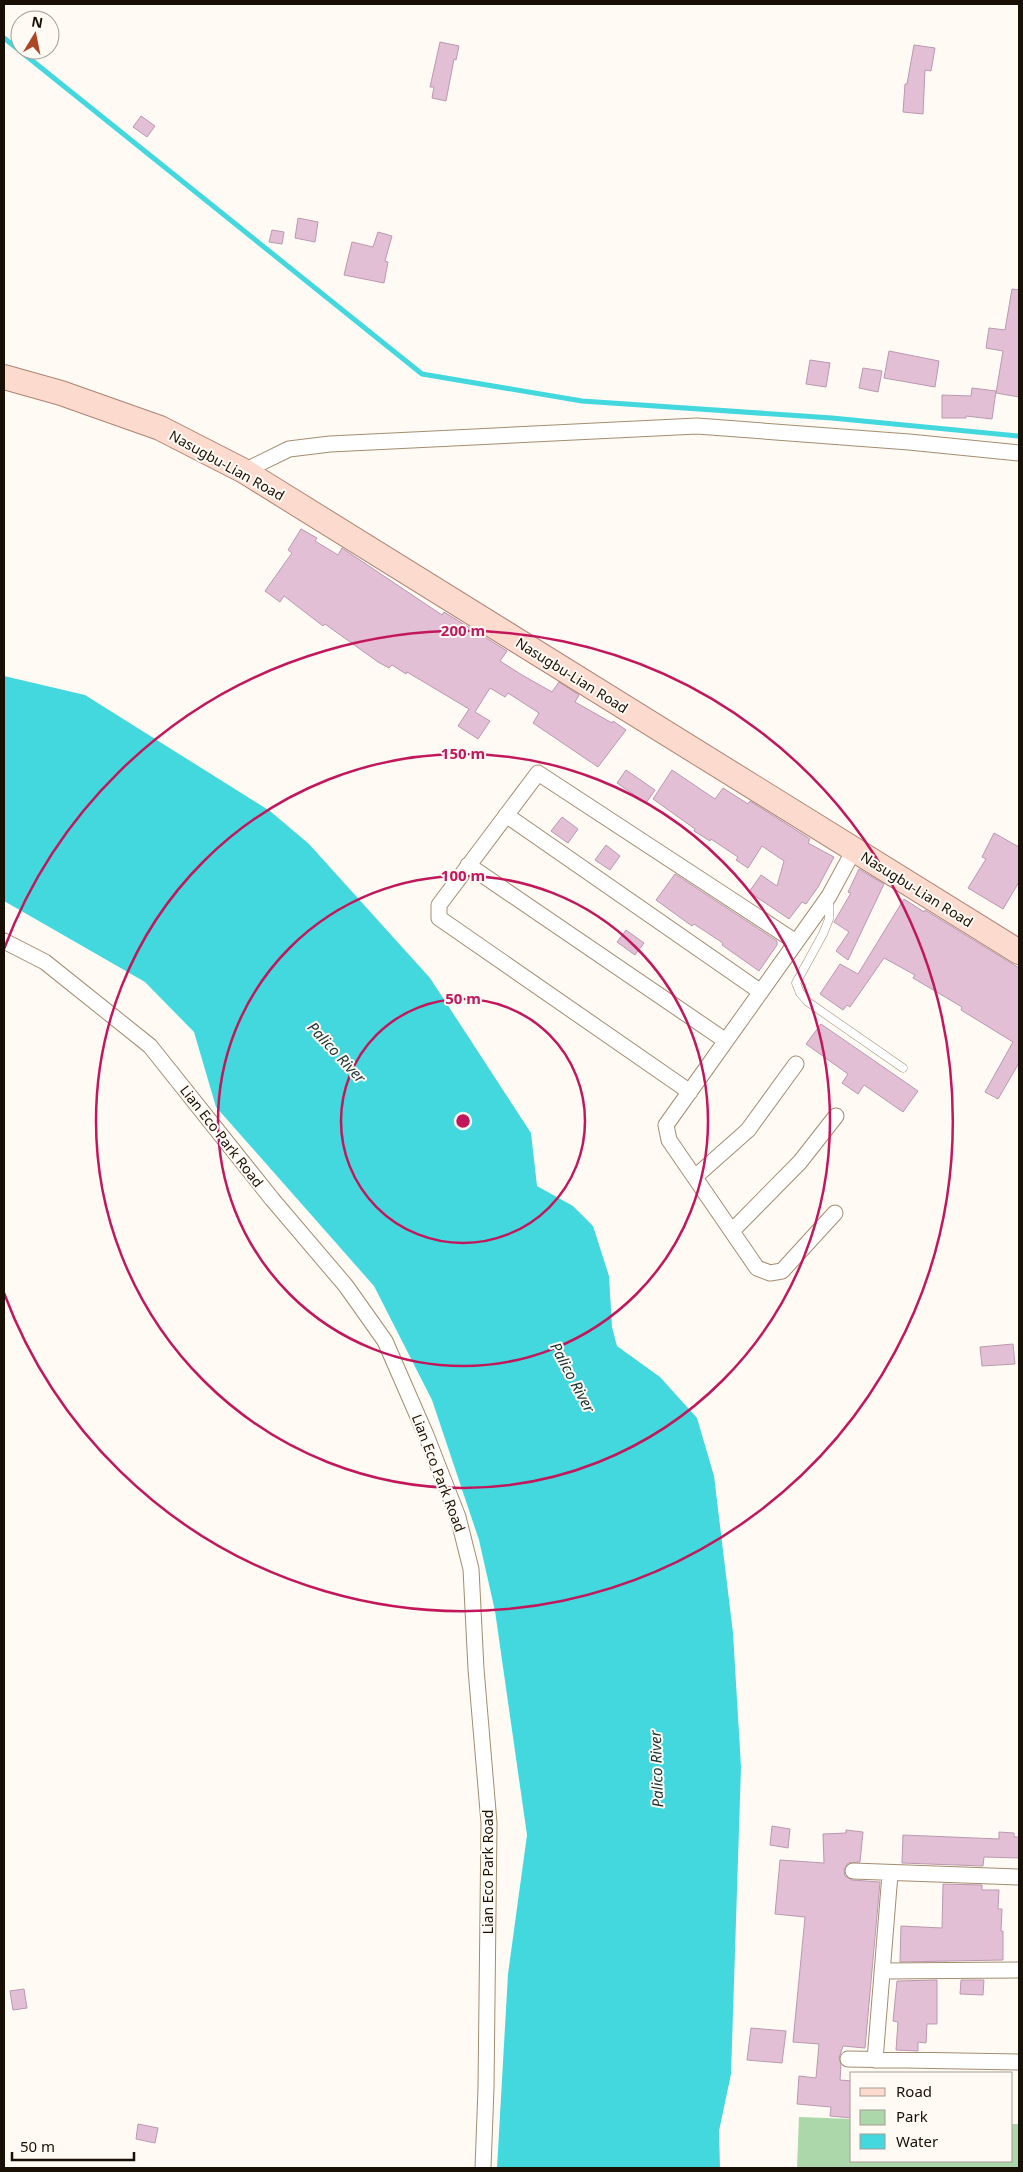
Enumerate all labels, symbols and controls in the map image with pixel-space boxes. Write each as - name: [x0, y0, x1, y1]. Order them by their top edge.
- north arrow: [10, 10, 60, 60]
- text: N: [30, 11, 45, 32]
- street label: Nasugbu-Lian Road: [166, 425, 288, 505]
- text: 200 m: [441, 620, 485, 640]
- street label: Nasugbu-Lian Road: [512, 633, 632, 717]
- text: 150 m: [441, 743, 485, 763]
- street label: Nasugbu-Lian Road: [857, 847, 977, 931]
- text: 100 m: [441, 865, 485, 885]
- text: 50 m: [445, 988, 481, 1008]
- water label: Palico River: [303, 1017, 371, 1088]
- street label: Lian Eco Park Road: [176, 1081, 268, 1191]
- centre of rings: [454, 1112, 472, 1130]
- water label: Palico River: [546, 1338, 600, 1417]
- street label: Lian Eco Park Road: [408, 1411, 470, 1535]
- water label: Palico River: [645, 1729, 667, 1808]
- street label: Lian Eco Park Road: [478, 1810, 497, 1934]
- legend: [850, 2072, 1013, 2162]
- text: Road: [896, 2081, 932, 2101]
- text: Park: [896, 2106, 928, 2126]
- scale bar: [12, 2130, 135, 2162]
- text: Water: [896, 2131, 938, 2151]
- text: 50 m: [20, 2136, 55, 2156]

